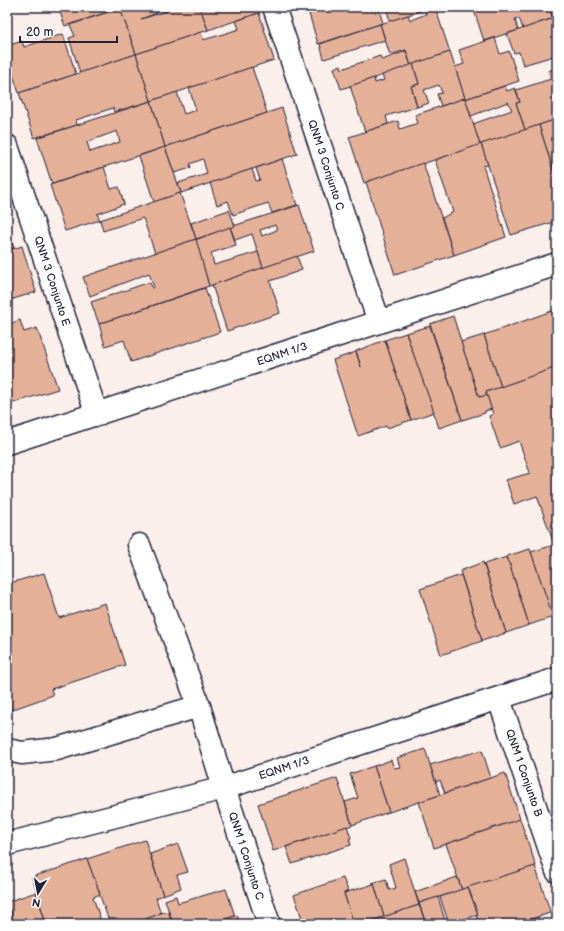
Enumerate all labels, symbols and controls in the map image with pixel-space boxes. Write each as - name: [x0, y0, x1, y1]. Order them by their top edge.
- scale bar: [20, 18, 117, 44]
- text: 20 m: [26, 25, 53, 40]
- street label: QNM 3 Conjunto C: [305, 118, 347, 212]
- street label: QNM 3 Conjunto E: [31, 234, 73, 328]
- street label: EQNM 1/3: [255, 340, 309, 368]
- street label: QNM 1 Conjunto B: [503, 728, 545, 819]
- street label: EQNM 1/3: [257, 754, 311, 782]
- street label: QNM 1 Conjunto C: [226, 810, 266, 902]
- north arrow: [18, 873, 58, 913]
- text: N: [31, 895, 42, 909]

